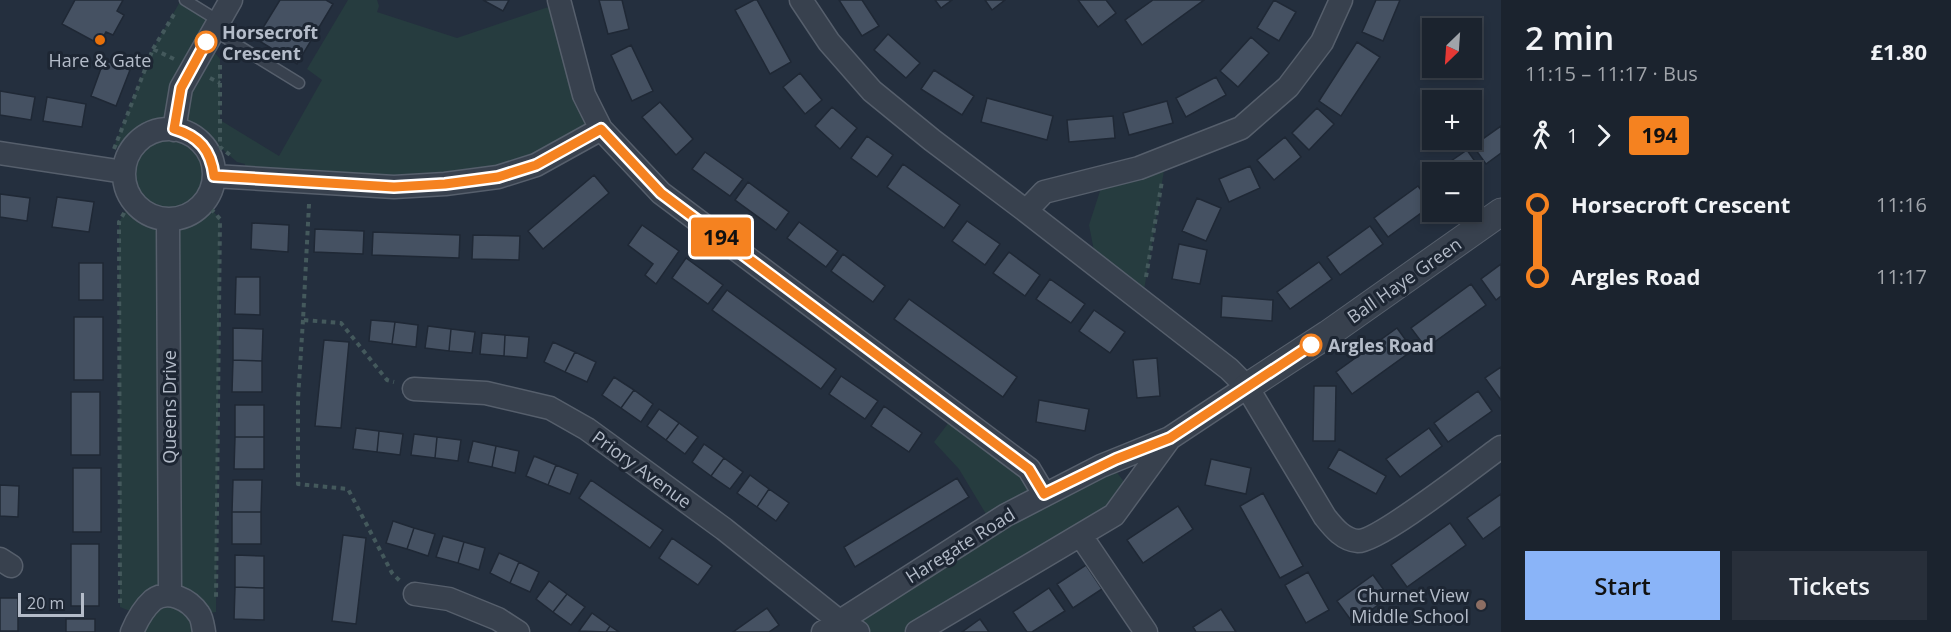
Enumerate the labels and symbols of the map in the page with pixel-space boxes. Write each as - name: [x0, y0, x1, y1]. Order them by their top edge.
- north arrow: [1422, 18, 1482, 78]
- place label: Horsecroft Crescent: [222, 20, 318, 65]
- marker: Horsecroft Crescent: [195, 31, 217, 53]
- marker: Hare & Gate: [93, 33, 107, 47]
- place label: Hare & Gate: [49, 48, 151, 72]
- line badge: 194: [686, 218, 756, 256]
- street label: Ball Haye Green: [1342, 232, 1466, 328]
- place label: Argles Road: [1328, 333, 1434, 357]
- marker: Argles Road: [1300, 334, 1322, 356]
- street label: Queens Drive: [157, 350, 181, 464]
- street label: Priory Avenue: [588, 425, 696, 513]
- street label: Haregate Road: [901, 502, 1019, 588]
- place label: Churnet View Middle School: [1351, 583, 1469, 628]
- scale bar: [18, 590, 84, 618]
- marker: Churnet View Middle School: [1474, 598, 1488, 612]

